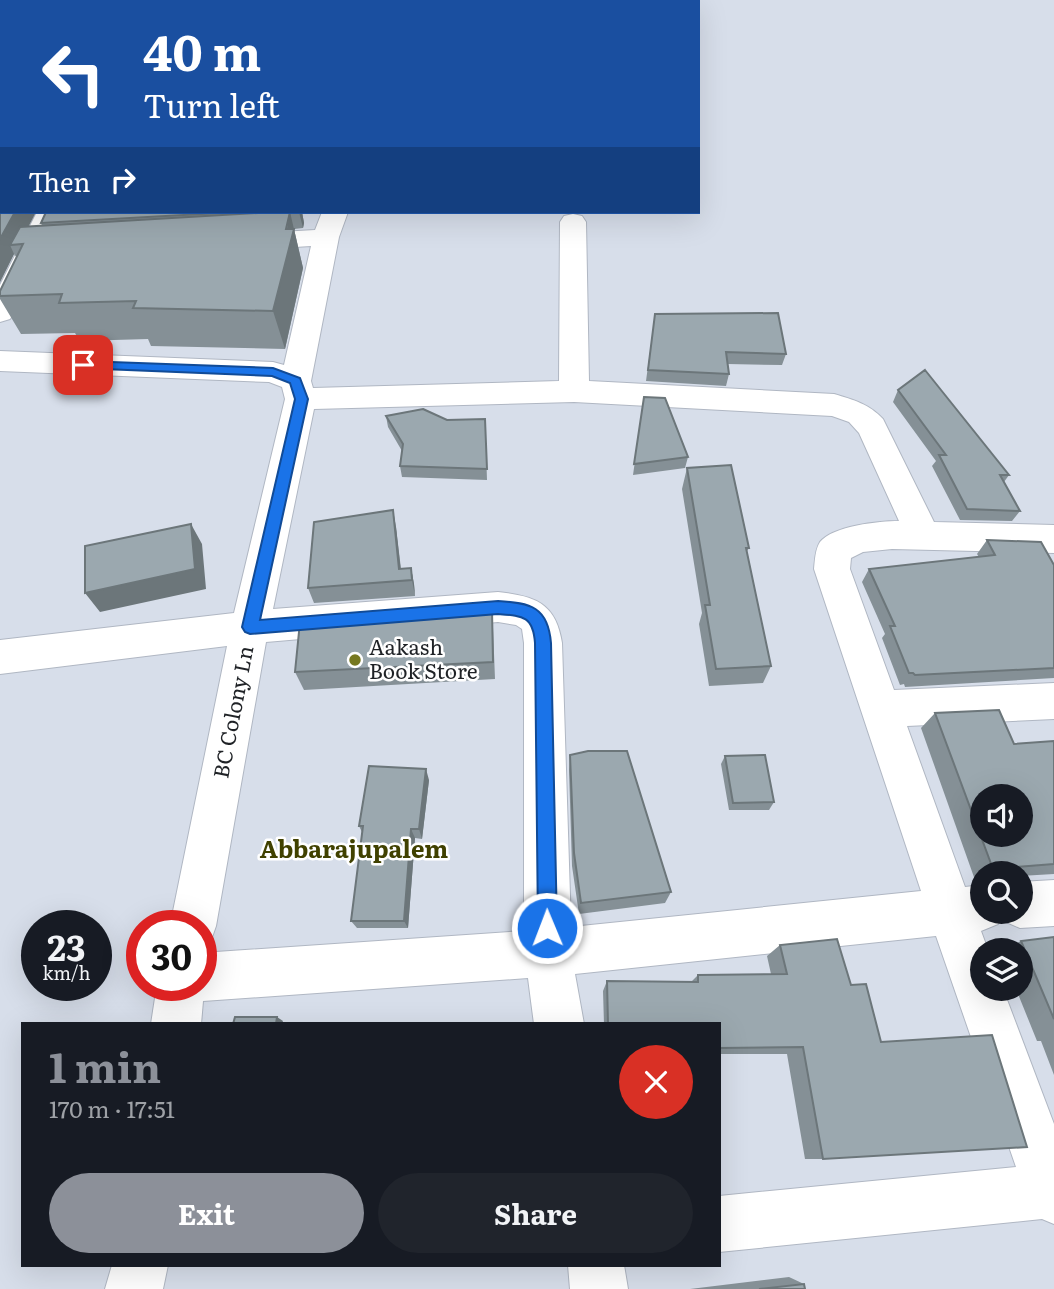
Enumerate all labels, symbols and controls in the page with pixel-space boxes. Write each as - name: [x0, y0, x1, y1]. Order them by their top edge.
- text: 40 m: [143, 13, 261, 86]
- icon: left: [28, 28, 119, 119]
- text: Turn left: [143, 80, 280, 128]
- text: Then: [28, 161, 90, 200]
- icon: right: [104, 161, 142, 199]
- pin: [53, 335, 113, 395]
- icon: arrive: [64, 346, 102, 384]
- place label: Aakash Book Store: [369, 630, 478, 685]
- street label: BC Colony Ln: [203, 642, 260, 781]
- marker: Aakash Book Store: [347, 652, 363, 668]
- map controls: [970, 784, 1033, 1001]
- button: sound: [970, 784, 1033, 847]
- district label: Abbarajupalem: [260, 830, 448, 865]
- button: search: [970, 861, 1033, 924]
- position arrow: [510, 891, 584, 965]
- speed limit sign: 30: [126, 910, 217, 1001]
- text: 23: [47, 920, 86, 972]
- button: layers: [970, 938, 1033, 1001]
- text: km/h: [43, 959, 90, 986]
- text: 1 min: [49, 1034, 161, 1096]
- button: close: [619, 1045, 693, 1119]
- text: 170 m · 17:51: [49, 1091, 175, 1125]
- button: Exit: [49, 1173, 364, 1253]
- button: Share: [378, 1173, 693, 1253]

